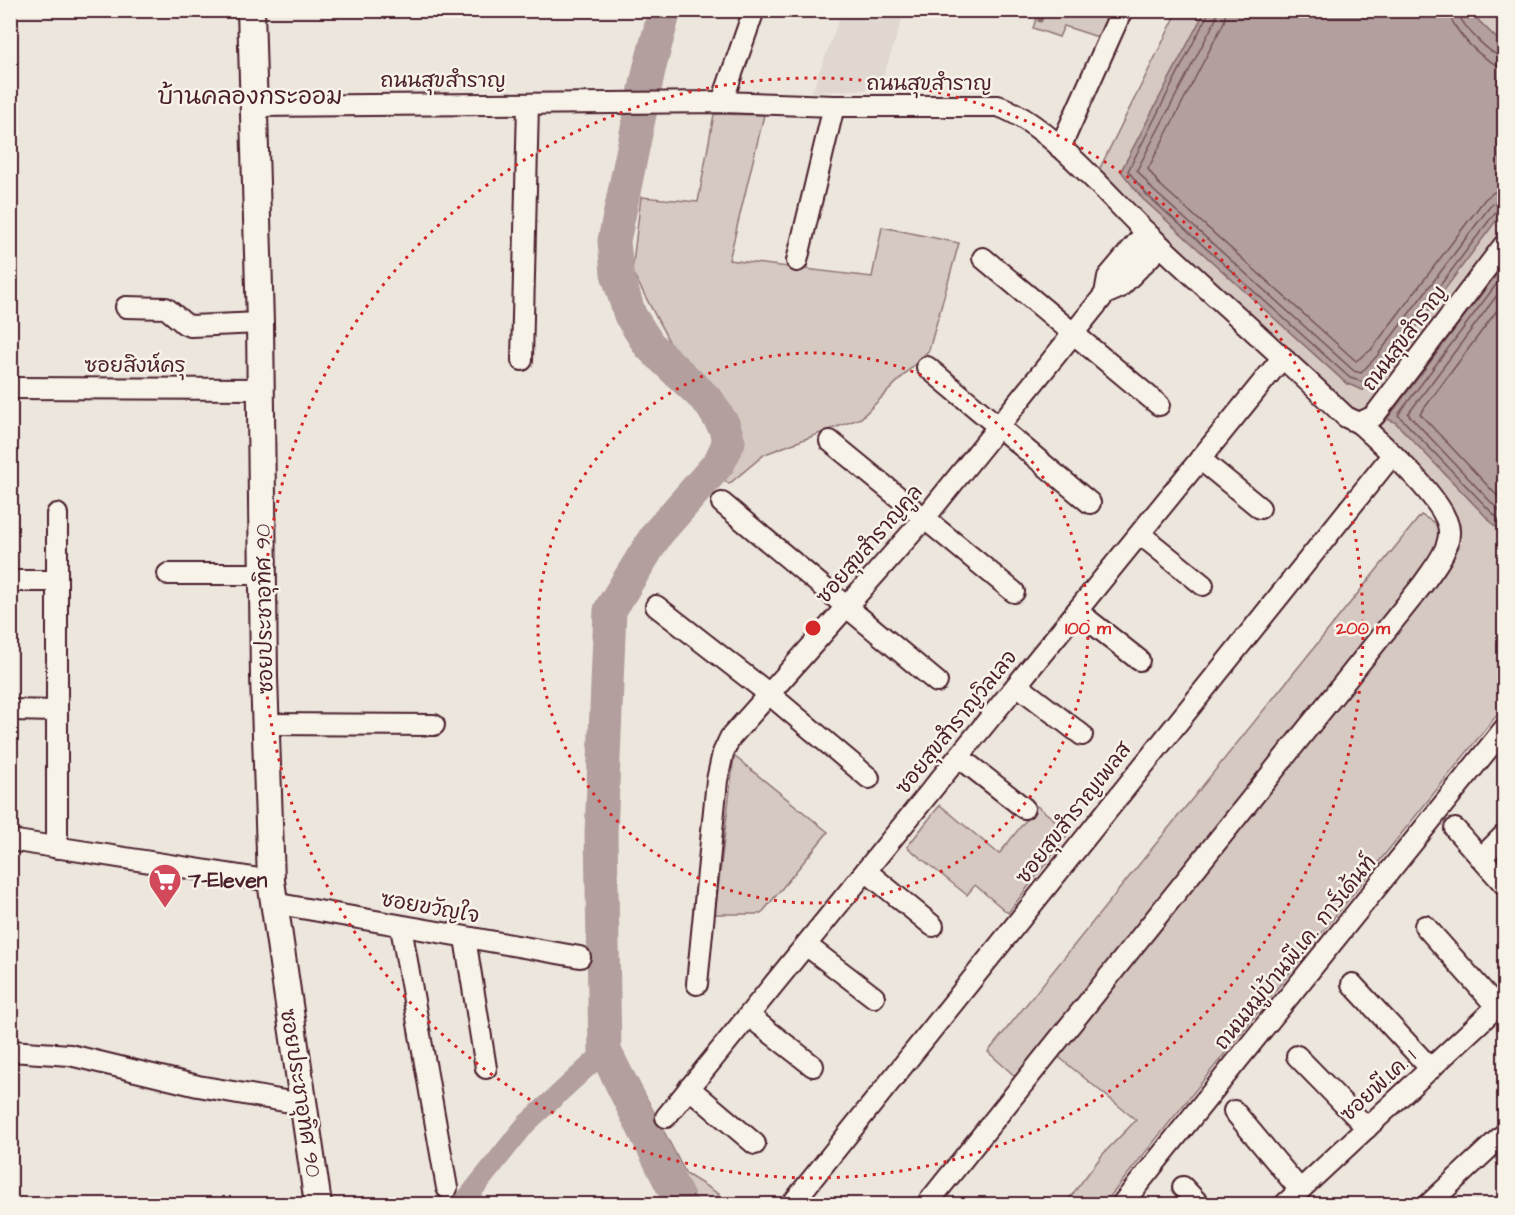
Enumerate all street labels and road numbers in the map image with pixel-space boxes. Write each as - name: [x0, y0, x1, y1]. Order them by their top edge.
- street label: ถนนสุขสำราญ: [380, 66, 506, 96]
- street label: ถนนสุขสำราญ: [866, 69, 992, 99]
- street label: ถนนสุขสำราญ: [1355, 279, 1455, 398]
- street label: ซอยสิงห์ครุ: [84, 351, 186, 381]
- street label: ซอยสุขสำราญคูล: [809, 478, 930, 611]
- street label: ซอยประชาอุทิศ 90: [249, 524, 281, 694]
- street label: ซอยสุขสำราญวิลเลจ: [889, 644, 1025, 801]
- street label: ซอยสุขสำราญเพลส: [1009, 735, 1140, 891]
- street label: ถนนหมู่บ้านพี.เค. การ์เด้นท์: [1208, 849, 1384, 1057]
- street label: ซอยขวัญใจ: [378, 885, 481, 930]
- street label: ซอยประชาอุทิศ 90: [272, 1007, 328, 1180]
- street label: ซอยพี.เค. 1: [1334, 1042, 1423, 1128]

